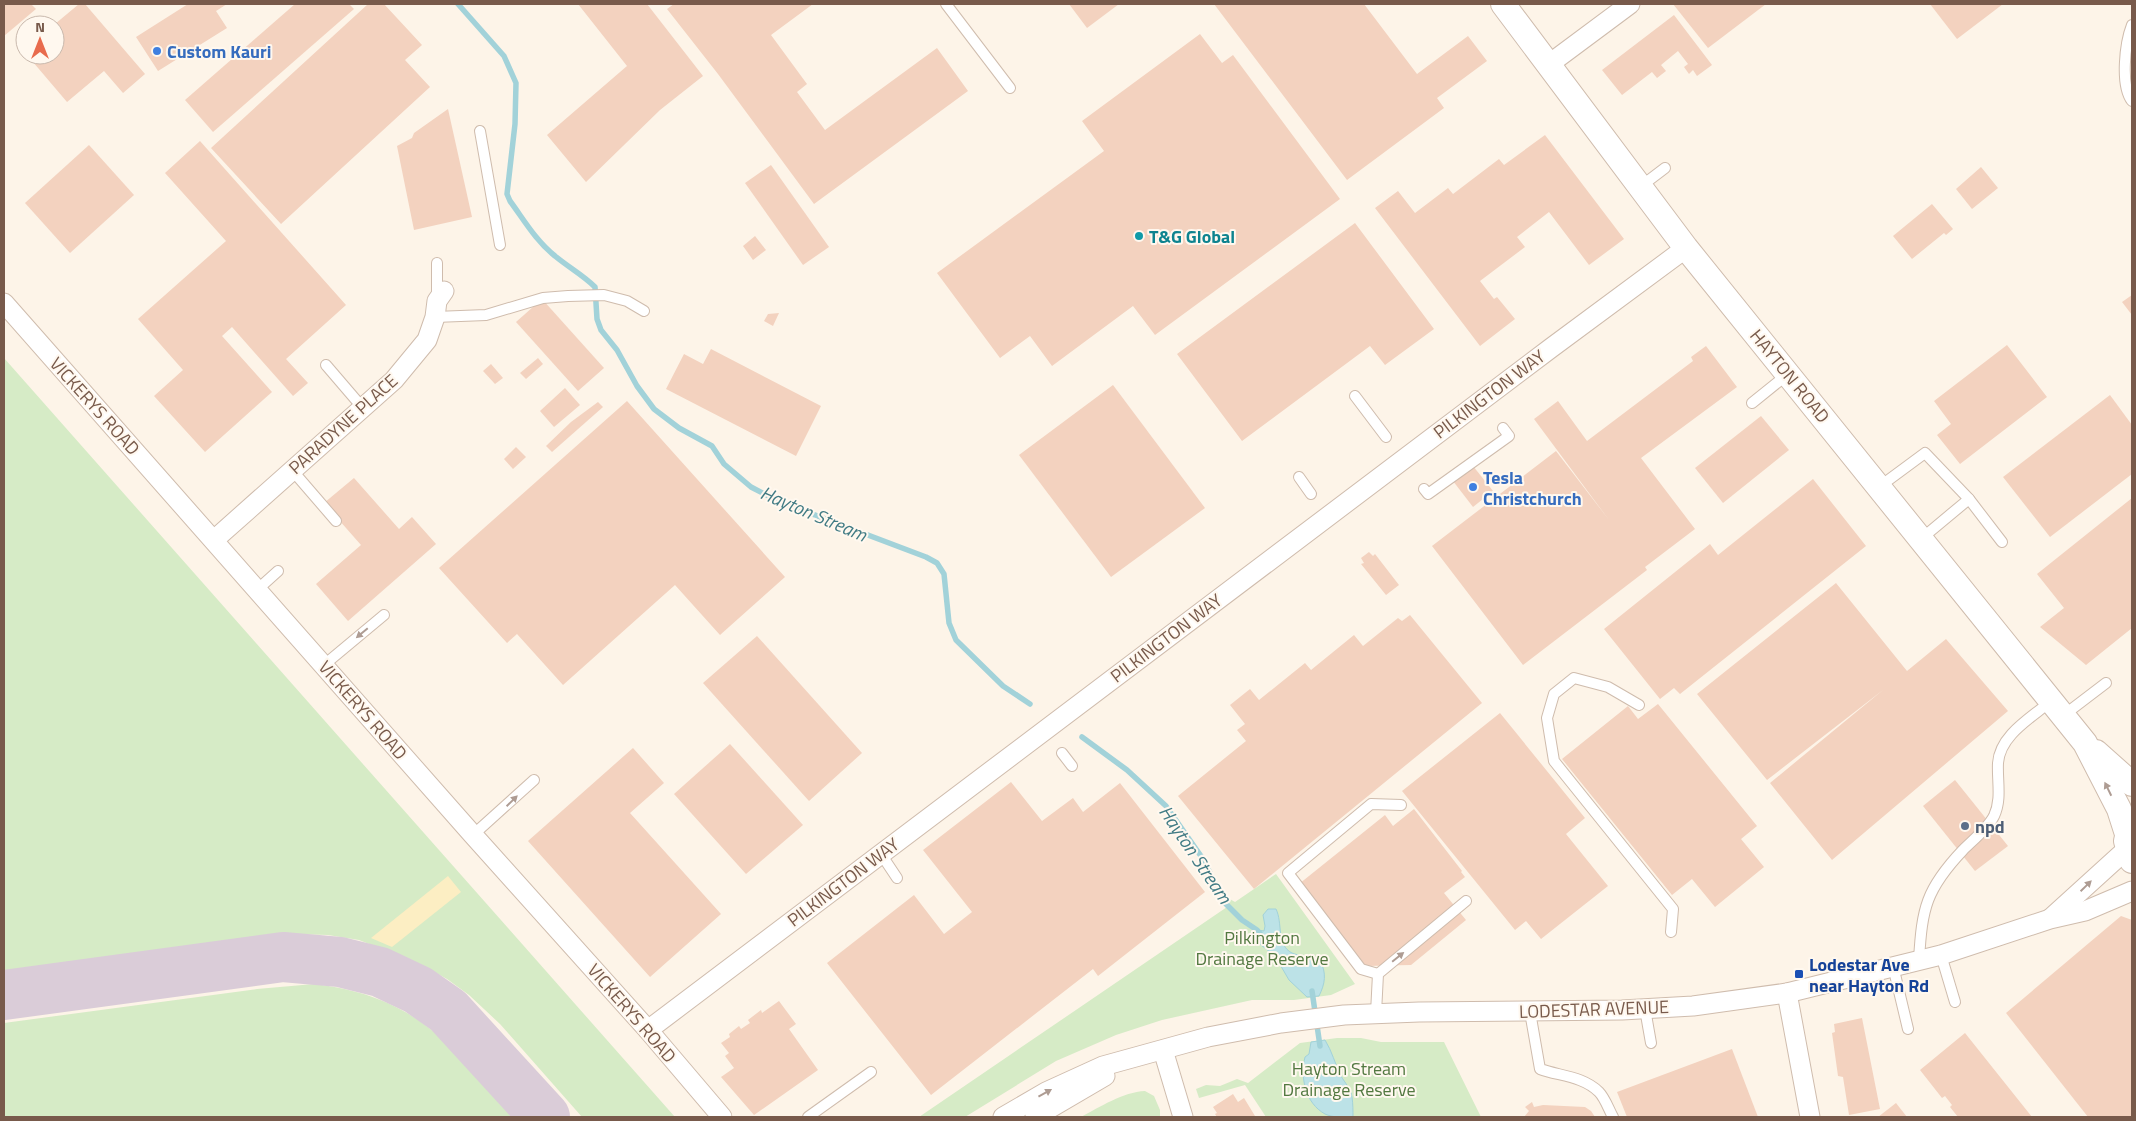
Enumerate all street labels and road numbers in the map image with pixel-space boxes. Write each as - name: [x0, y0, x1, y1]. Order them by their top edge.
- street label: HAYTON ROAD: [1744, 323, 1836, 429]
- street label: PILKINGTON WAY: [1427, 343, 1551, 445]
- street label: VICKERYS ROAD: [44, 351, 146, 461]
- street label: PARADYNE PLACE: [282, 367, 404, 481]
- street label: PILKINGTON WAY: [1104, 587, 1228, 689]
- street label: VICKERYS ROAD: [312, 654, 414, 766]
- street label: PILKINGTON WAY: [781, 831, 905, 933]
- street label: VICKERYS ROAD: [581, 957, 683, 1069]
- street label: LODESTAR AVENUE: [1518, 993, 1670, 1025]

